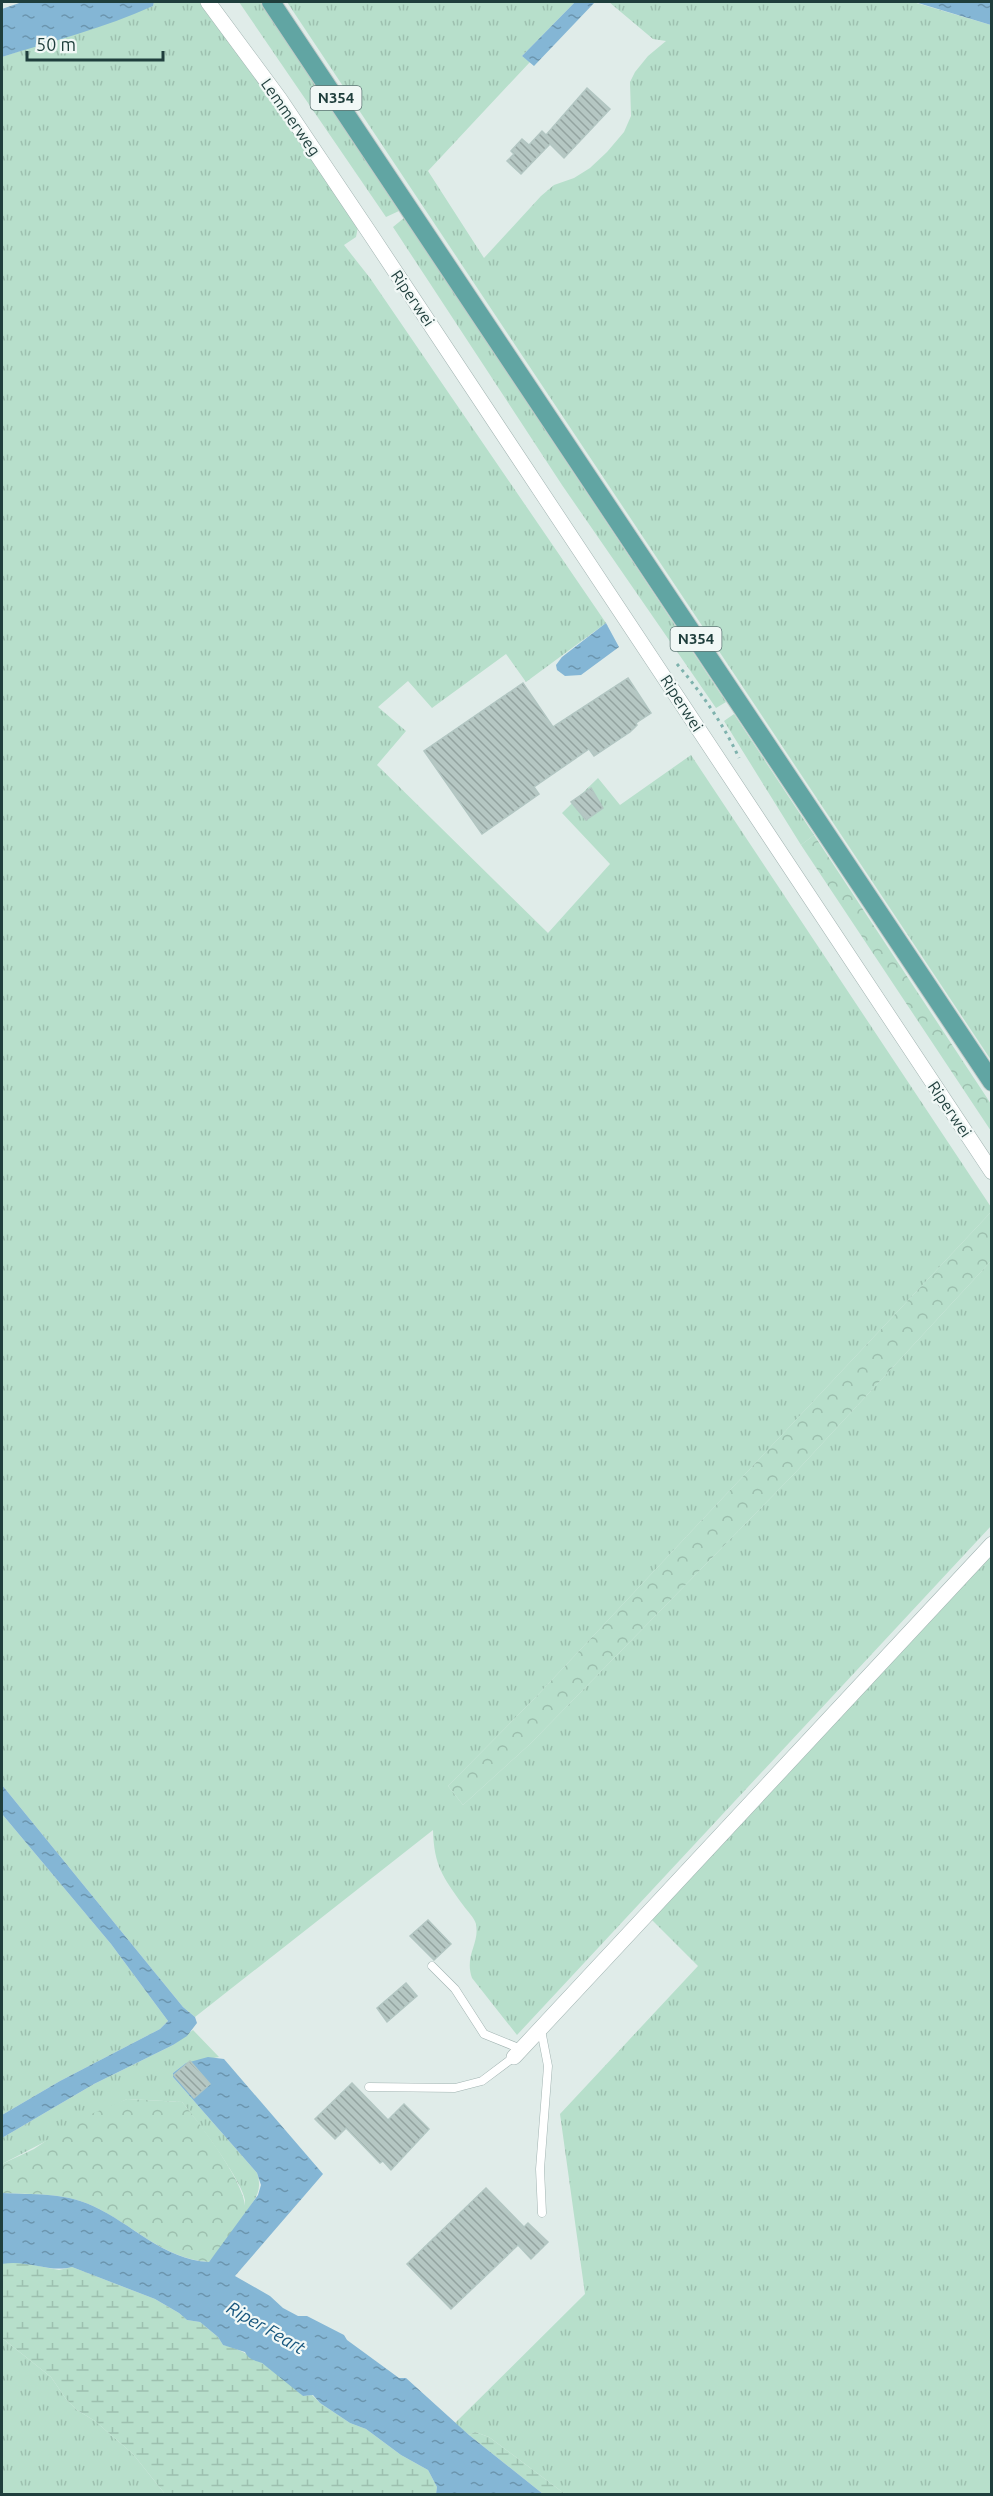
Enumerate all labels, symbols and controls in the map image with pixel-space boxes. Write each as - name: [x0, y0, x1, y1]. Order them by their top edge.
- scale bar: [27, 24, 164, 62]
- text: 50 m: [36, 34, 76, 54]
- street label: Lemmerweg: [258, 75, 324, 159]
- road number: N354: [310, 86, 362, 110]
- street label: Riperwei: [388, 267, 438, 329]
- road number: N354: [670, 627, 722, 651]
- street label: Riperwei: [657, 671, 707, 735]
- street label: Riperwei: [925, 1078, 975, 1140]
- water label: Riper Feart: [224, 2297, 310, 2358]

